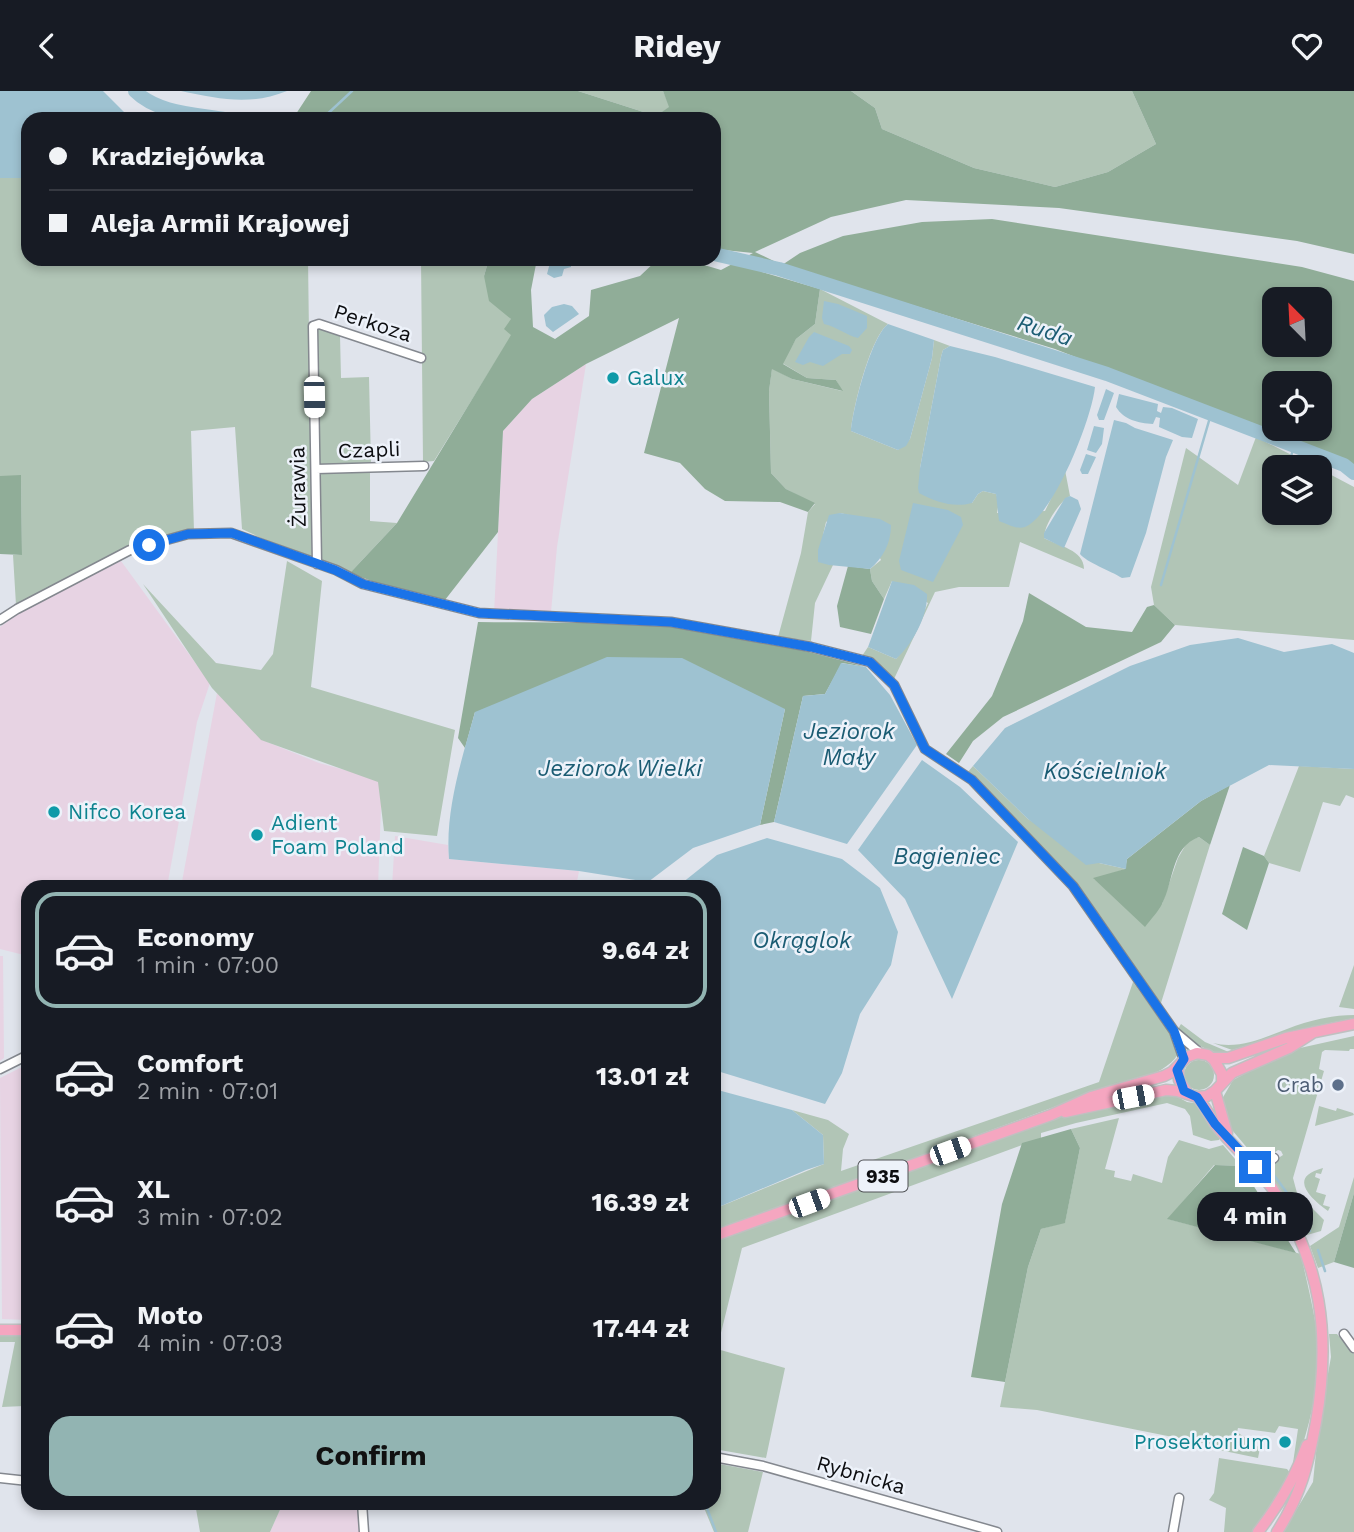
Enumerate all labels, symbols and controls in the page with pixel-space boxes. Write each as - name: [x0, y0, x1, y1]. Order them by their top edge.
- icon: back: [28, 27, 66, 65]
- text: Ridey: [633, 27, 721, 65]
- icon: heart: [1288, 27, 1326, 65]
- text: Kradziejówka: [91, 141, 265, 171]
- text: Aleja Armii Krajowej: [91, 208, 350, 238]
- north arrow: [1262, 287, 1332, 357]
- map controls: [1262, 287, 1332, 525]
- street label: Perkoza: [331, 298, 415, 347]
- water label: Ruda: [1014, 309, 1076, 352]
- place label: Galux: [627, 365, 685, 390]
- marker: Galux: [605, 370, 621, 386]
- button: locate: [1262, 371, 1332, 441]
- car: [304, 376, 325, 418]
- street label: Czapli: [337, 436, 401, 463]
- street label: Żurawia: [284, 446, 311, 528]
- button: layers: [1262, 455, 1332, 525]
- route start: [133, 529, 165, 561]
- water label: Jeziorok Mały: [803, 718, 896, 771]
- water label: Jeziorok Wielki: [538, 755, 703, 782]
- water label: Kościelniok: [1043, 758, 1168, 785]
- place label: Nifco Korea: [68, 799, 186, 824]
- marker: Nifco Korea: [46, 804, 62, 820]
- place label: Adient Foam Poland: [271, 810, 404, 859]
- marker: Adient Foam Poland: [249, 827, 265, 843]
- water label: Bagieniec: [893, 843, 1001, 870]
- icon: car: [53, 919, 116, 982]
- text: Economy: [137, 922, 254, 952]
- water label: Okrąglok: [752, 927, 853, 954]
- text: 9.64 zł: [602, 935, 689, 965]
- text: 1 min · 07:00: [137, 952, 279, 979]
- icon: car: [53, 1045, 116, 1108]
- text: Comfort: [137, 1048, 243, 1078]
- text: 13.01 zł: [596, 1061, 689, 1091]
- place label: Crab: [1276, 1072, 1324, 1097]
- marker: Crab: [1330, 1077, 1346, 1093]
- text: 2 min · 07:01: [137, 1078, 278, 1105]
- car: [1111, 1083, 1156, 1111]
- car: [927, 1134, 974, 1168]
- route end: [1239, 1151, 1271, 1183]
- road number: 935: [858, 1161, 908, 1191]
- icon: car: [53, 1171, 116, 1234]
- text: XL: [137, 1174, 170, 1204]
- car: [786, 1186, 833, 1220]
- text: 16.39 zł: [592, 1187, 689, 1217]
- callout: 4 min: [1197, 1191, 1313, 1241]
- text: 4 min: [1223, 1203, 1287, 1230]
- text: 3 min · 07:02: [137, 1204, 283, 1231]
- icon: car: [53, 1297, 116, 1360]
- text: Moto: [137, 1300, 203, 1330]
- text: 17.44 zł: [593, 1313, 689, 1343]
- text: 4 min · 07:03: [137, 1330, 283, 1357]
- button: Confirm: [49, 1416, 693, 1496]
- place label: Prosektorium: [1134, 1429, 1271, 1454]
- marker: Prosektorium: [1277, 1434, 1293, 1450]
- street label: Rybnicka: [814, 1450, 909, 1499]

